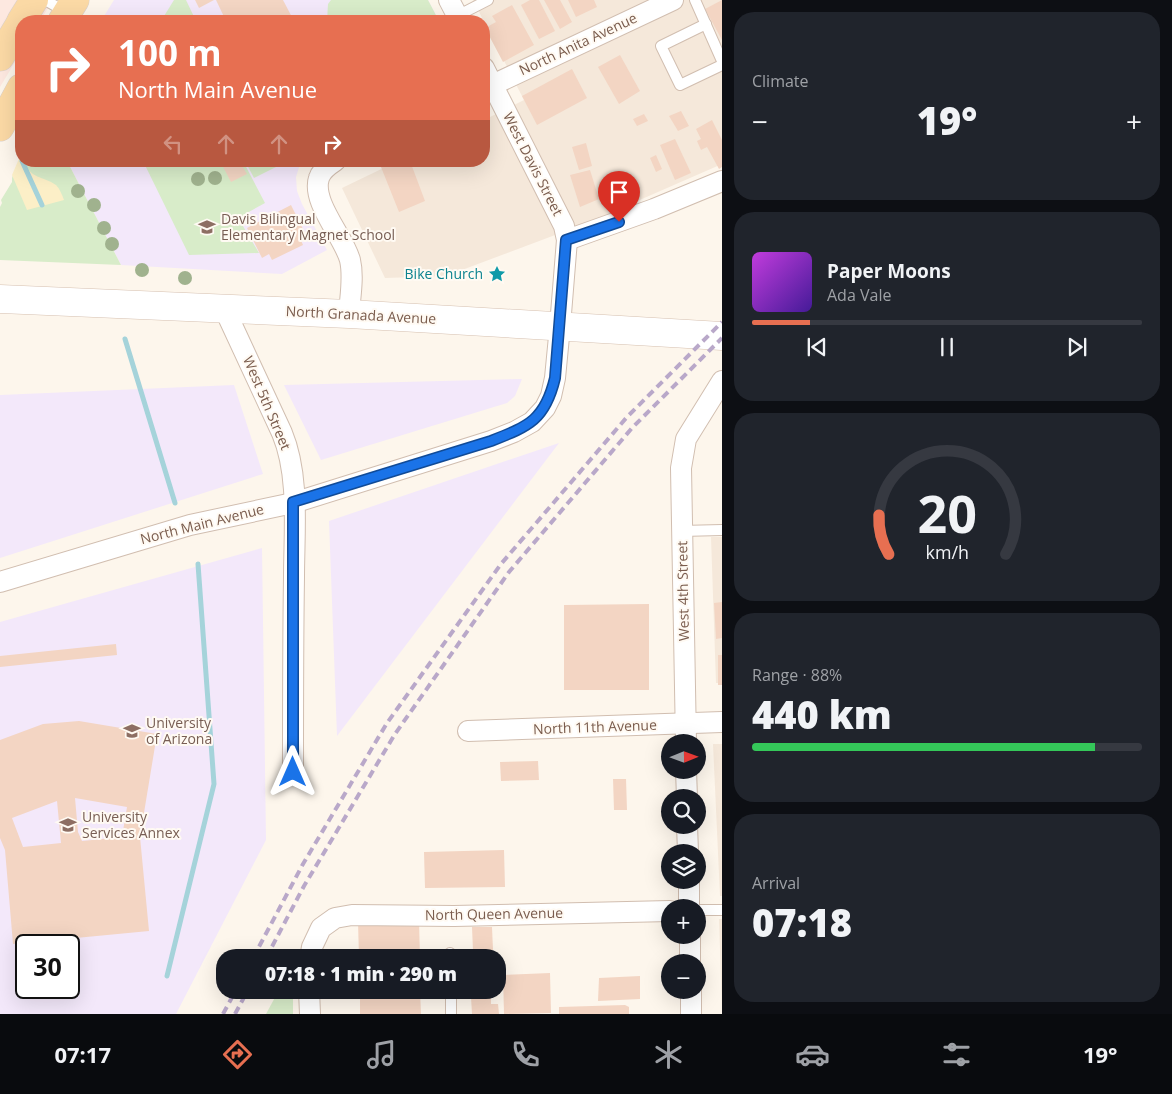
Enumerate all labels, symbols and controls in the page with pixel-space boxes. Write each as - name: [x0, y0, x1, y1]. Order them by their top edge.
- street label: North Anita Avenue: [516, 8, 640, 79]
- text: 100 m: [118, 29, 222, 76]
- icon: right: [35, 35, 100, 100]
- text: Climate: [752, 70, 809, 92]
- text: North Main Avenue: [118, 74, 317, 104]
- text: 19°: [917, 94, 977, 146]
- text: −: [752, 102, 768, 140]
- text: +: [1126, 102, 1142, 140]
- street label: West Davis Street: [499, 109, 568, 219]
- icon: left: [159, 130, 187, 158]
- icon: ahead: [212, 130, 240, 158]
- icon: ahead: [265, 130, 293, 158]
- icon: right: [318, 130, 346, 158]
- pin: [598, 171, 640, 222]
- icon: arrive: [605, 178, 633, 206]
- place label: Davis Bilingual Elementary Magnet School: [221, 209, 395, 244]
- school or university icon: Davis Bilingual Elementary Magnet School: [197, 217, 217, 237]
- text: Paper Moons: [827, 258, 951, 284]
- place label: Bike Church: [405, 264, 483, 283]
- place icon: Bike Church: [487, 264, 507, 284]
- text: Ada Vale: [827, 284, 891, 306]
- street label: North Granada Avenue: [285, 301, 437, 328]
- icon: previous: [803, 333, 831, 361]
- icon: pause: [933, 333, 961, 361]
- icon: next: [1063, 333, 1091, 361]
- street label: West 5th Street: [239, 353, 296, 453]
- text: 20: [917, 477, 977, 548]
- street label: North Main Avenue: [138, 499, 266, 548]
- text: km/h: [925, 540, 969, 564]
- street label: West 4th Street: [672, 541, 693, 641]
- text: Range · 88%: [752, 664, 842, 686]
- text: 440 km: [752, 688, 892, 740]
- place label: University of Arizona: [146, 713, 212, 748]
- street label: North 11th Avenue: [533, 715, 657, 738]
- school or university icon: University of Arizona: [122, 721, 142, 741]
- north arrow: [661, 734, 706, 779]
- map controls: [661, 734, 706, 999]
- position arrow: [266, 745, 318, 797]
- button: search: [661, 789, 706, 834]
- place label: University Services Annex: [82, 807, 181, 842]
- school or university icon: University Services Annex: [58, 815, 78, 835]
- button: layers: [661, 844, 706, 889]
- text: Arrival: [752, 872, 800, 894]
- text: 07:18: [752, 896, 852, 948]
- button: +: [661, 899, 706, 944]
- street label: North Queen Avenue: [425, 903, 563, 924]
- speed limit sign: 30: [15, 934, 80, 999]
- button: −: [661, 954, 706, 999]
- text: 07:18 · 1 min · 290 m: [265, 961, 457, 987]
- icon: directions: [220, 1037, 255, 1072]
- icon: music: [364, 1037, 399, 1072]
- icon: phone: [508, 1037, 543, 1072]
- icon: climate: [651, 1037, 686, 1072]
- icon: car: [795, 1037, 830, 1072]
- icon: filters: [939, 1037, 974, 1072]
- text: 07:17: [54, 1039, 111, 1069]
- text: 19°: [1083, 1039, 1118, 1069]

